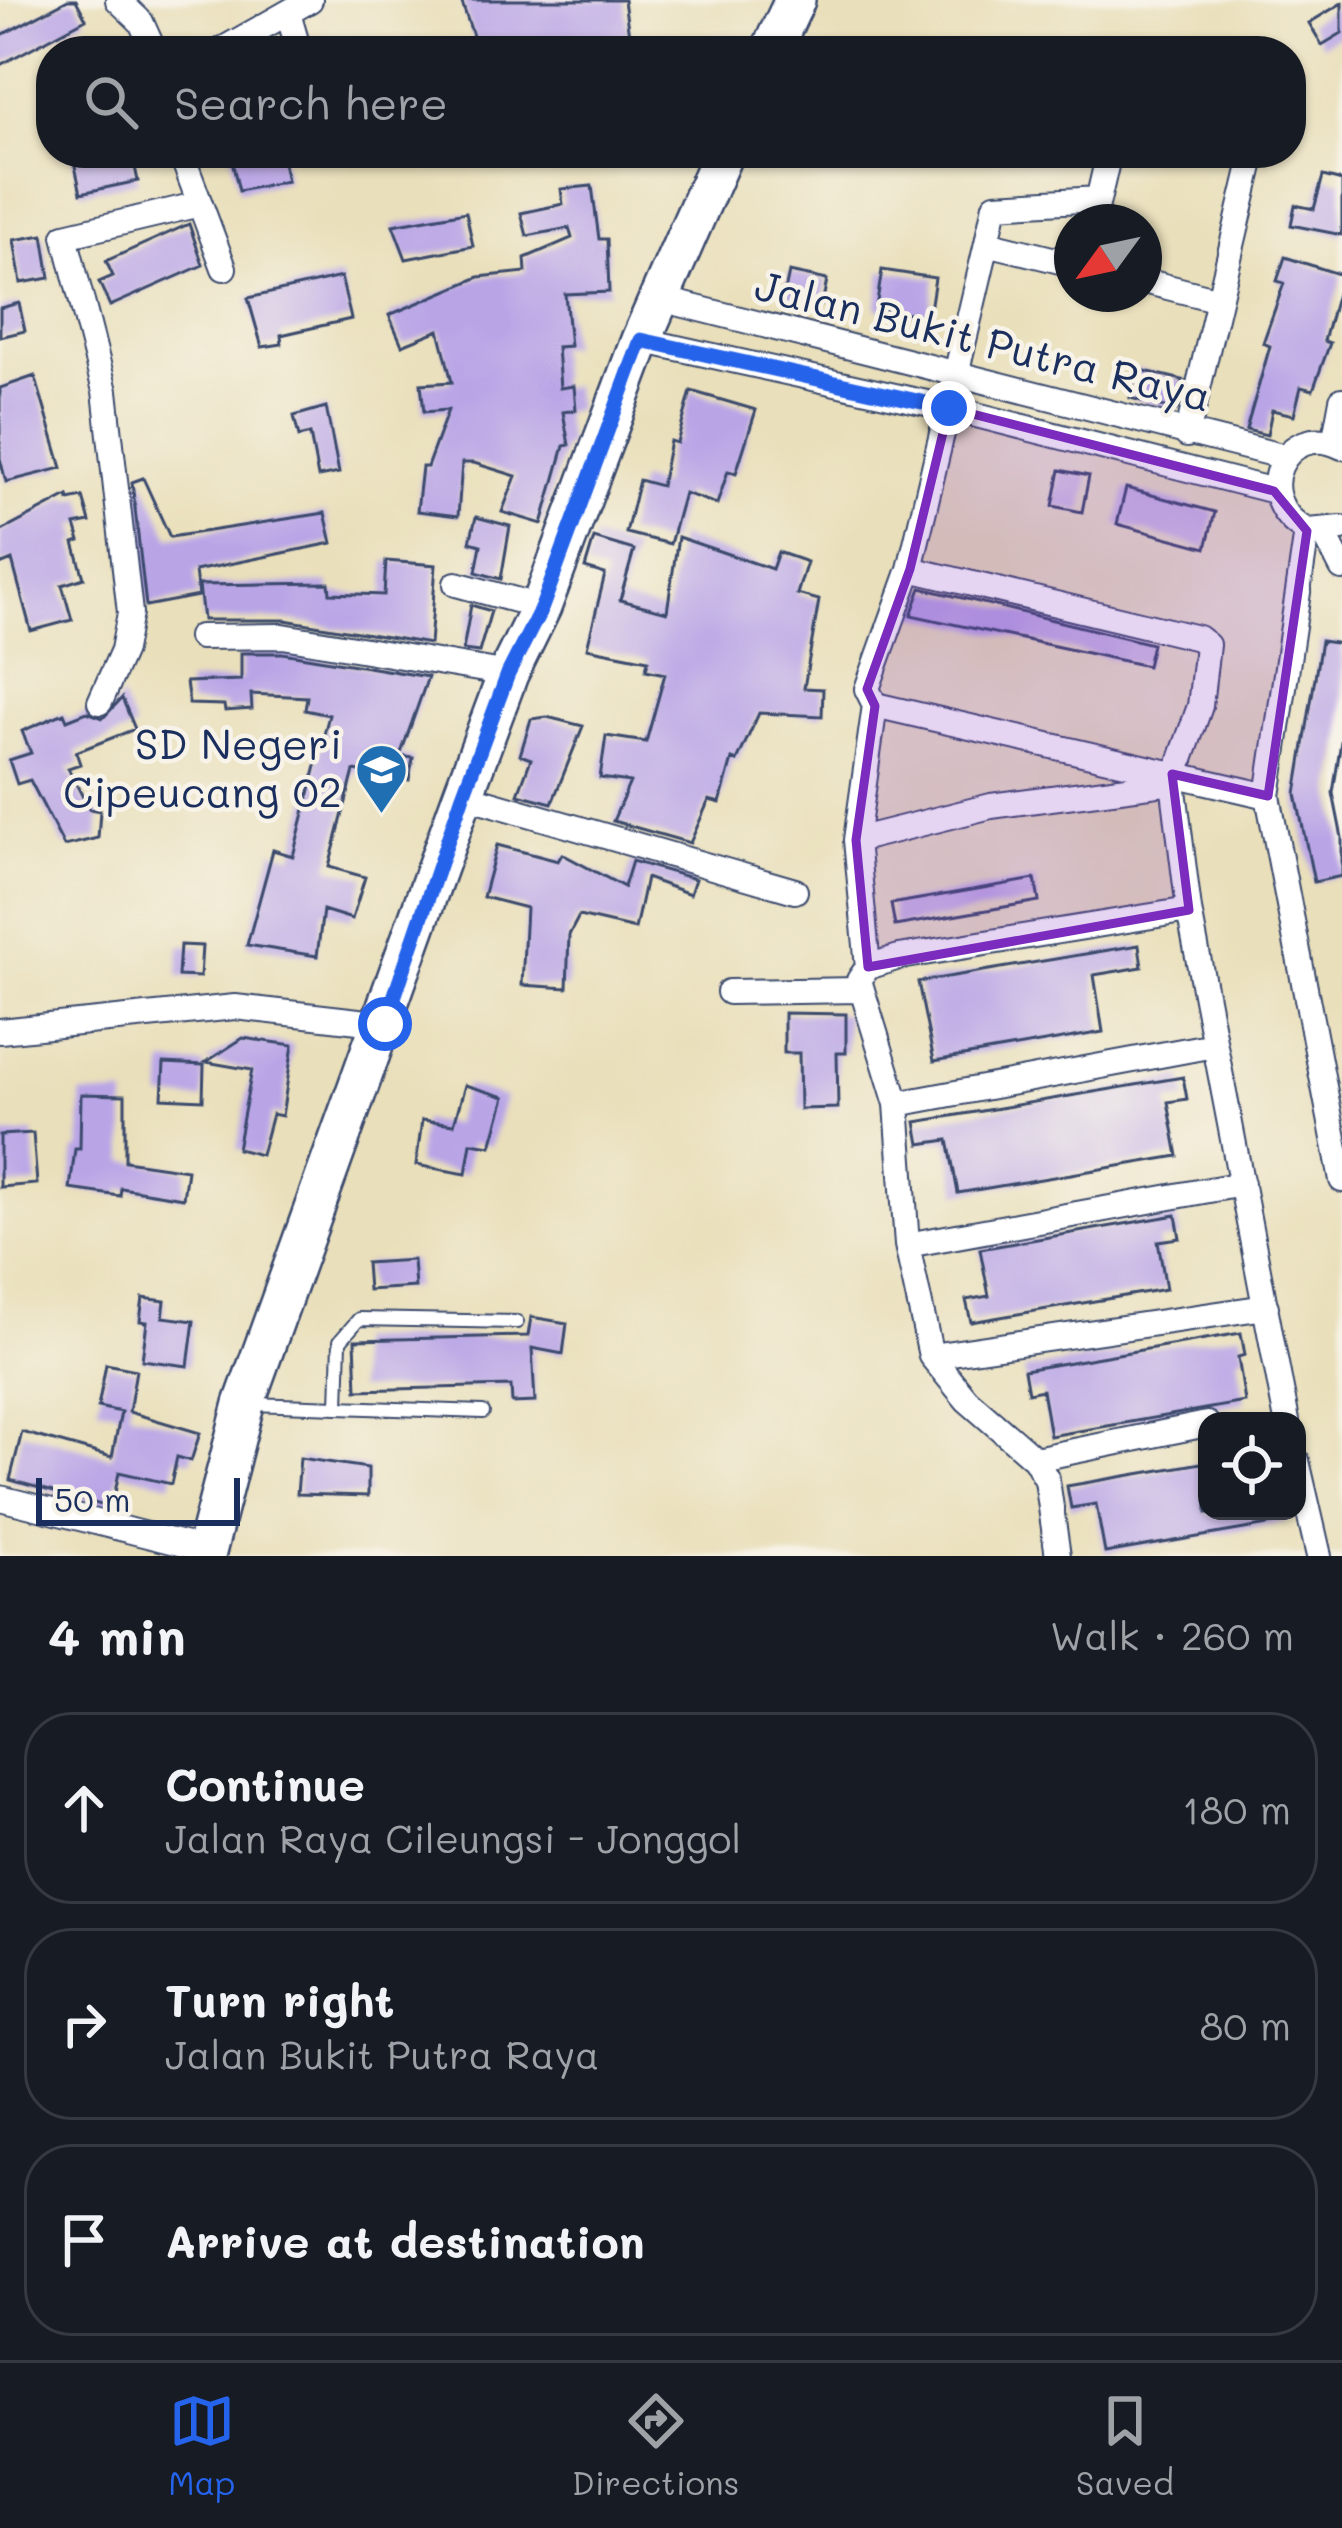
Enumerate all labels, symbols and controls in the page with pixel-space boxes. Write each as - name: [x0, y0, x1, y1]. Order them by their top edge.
- search box: [36, 36, 1306, 168]
- icon: search: [78, 69, 144, 135]
- text: Search here: [174, 73, 448, 131]
- north arrow: [1054, 204, 1162, 312]
- street label: Jalan Bukit Putra Raya: [750, 256, 1217, 423]
- route end: [922, 381, 976, 435]
- place label: SD Negeri Cipeucang 02: [63, 716, 342, 819]
- school or university icon: SD Negeri Cipeucang 02: [353, 741, 409, 815]
- route start: [358, 997, 412, 1051]
- map controls: [1198, 1412, 1306, 1520]
- button: locate: [1198, 1412, 1306, 1520]
- scale bar: [36, 1472, 240, 1525]
- text: 50 m: [54, 1477, 130, 1520]
- text: 4 min: [48, 1601, 186, 1668]
- text: Walk · 260 m: [1050, 1609, 1294, 1660]
- text: Continue: [165, 1754, 365, 1812]
- icon: ahead: [51, 1775, 117, 1841]
- text: 180 m: [1182, 1783, 1291, 1834]
- text: Jalan Raya Cileungsi - Jonggol: [165, 1812, 741, 1863]
- text: Turn right: [165, 1970, 394, 2028]
- icon: right: [51, 1991, 117, 2057]
- text: 80 m: [1200, 1999, 1291, 2050]
- text: Jalan Bukit Putra Raya: [165, 2028, 599, 2079]
- icon: arrive: [51, 2207, 117, 2273]
- text: Arrive at destination: [165, 2211, 645, 2269]
- tab: Map: [168, 2388, 235, 2503]
- tab: Directions: [572, 2388, 739, 2503]
- tab: Saved: [1076, 2388, 1174, 2503]

